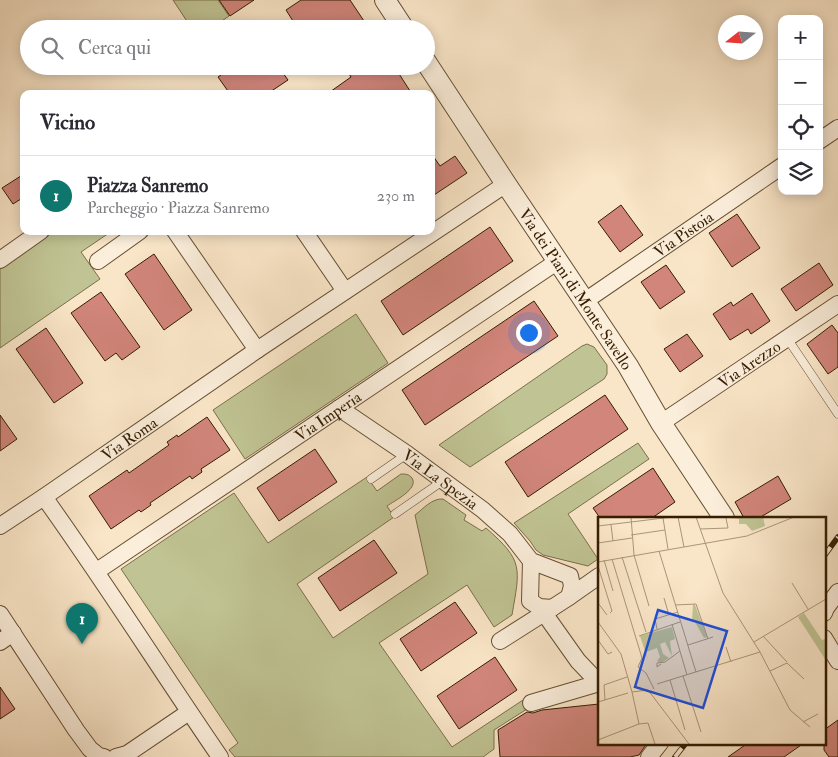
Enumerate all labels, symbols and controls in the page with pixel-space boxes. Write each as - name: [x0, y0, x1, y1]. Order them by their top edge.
- north arrow: [718, 15, 763, 60]
- map controls: [778, 15, 823, 195]
- button: +: [778, 15, 823, 60]
- search box: [20, 20, 435, 75]
- icon: search: [38, 34, 66, 62]
- text: Cerca qui: [78, 36, 151, 60]
- button: −: [778, 60, 823, 105]
- button: locate: [778, 105, 823, 150]
- text: Vicino: [40, 109, 95, 136]
- button: layers: [778, 150, 823, 195]
- text: Piazza Sanremo: [87, 174, 208, 198]
- text: 1: [53, 186, 59, 206]
- text: 230 m: [377, 186, 415, 206]
- text: Parcheggio · Piazza Sanremo: [87, 198, 269, 218]
- street label: Via dei Piani di Monte Savello: [514, 205, 637, 374]
- street label: Via Pistoia: [650, 207, 718, 262]
- your location: [516, 320, 542, 346]
- street label: Via Arezzo: [714, 336, 785, 393]
- street label: Via Imperia: [291, 387, 366, 446]
- street label: Via Roma: [98, 413, 162, 465]
- street label: Via La Spezia: [398, 445, 482, 514]
- inset map: [598, 517, 826, 744]
- pin: 1: [66, 603, 98, 644]

